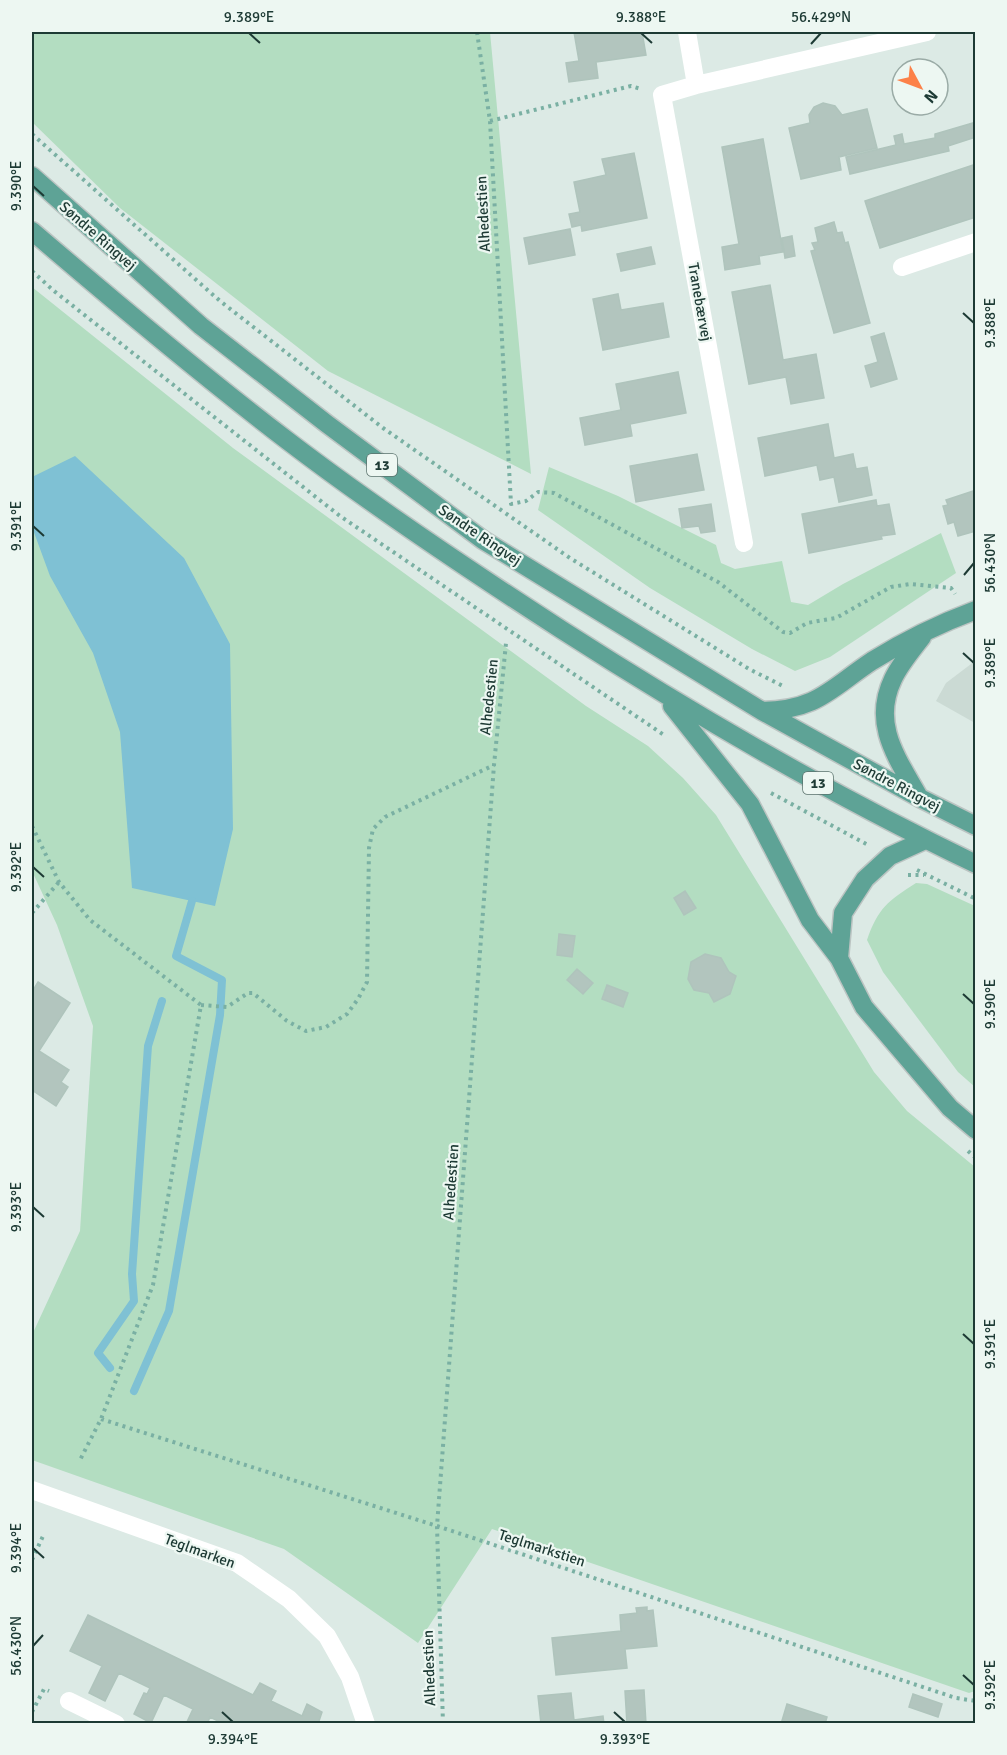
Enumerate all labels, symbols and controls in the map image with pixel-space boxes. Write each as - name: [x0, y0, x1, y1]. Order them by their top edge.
- text: 9.389°E: [224, 8, 274, 26]
- text: 9.388°E: [616, 8, 666, 26]
- text: 56.429°N: [791, 8, 851, 26]
- north arrow: [890, 57, 950, 117]
- text: N: [919, 85, 942, 107]
- text: 9.390°E: [7, 161, 25, 211]
- street label: Alhedestien: [472, 175, 494, 253]
- street label: Søndre Ringvej: [56, 198, 140, 274]
- street label: Tranebærvej: [684, 261, 716, 343]
- text: 9.388°E: [981, 298, 999, 348]
- road number: 13: [367, 454, 397, 476]
- text: 9.391°E: [7, 501, 25, 551]
- street label: Søndre Ringvej: [435, 501, 525, 569]
- text: 56.430°N: [981, 533, 999, 593]
- text: 9.389°E: [981, 638, 999, 688]
- street label: Alhedestien: [476, 658, 502, 736]
- street label: Søndre Ringvej: [850, 755, 944, 815]
- road number: 13: [803, 772, 833, 794]
- text: 9.392°E: [7, 842, 25, 892]
- text: 9.390°E: [981, 979, 999, 1029]
- street label: Alhedestien: [439, 1143, 463, 1221]
- text: 9.393°E: [7, 1182, 25, 1232]
- text: 9.391°E: [981, 1319, 999, 1369]
- text: 9.394°E: [7, 1523, 25, 1573]
- street label: Teglmarkstien: [496, 1525, 588, 1571]
- street label: Teglmarken: [162, 1530, 238, 1572]
- text: 56.430°N: [7, 1616, 25, 1676]
- street label: Alhedestien: [419, 1630, 439, 1706]
- text: 9.392°E: [981, 1660, 999, 1710]
- text: 9.394°E: [208, 1730, 258, 1748]
- text: 9.393°E: [600, 1730, 650, 1748]

